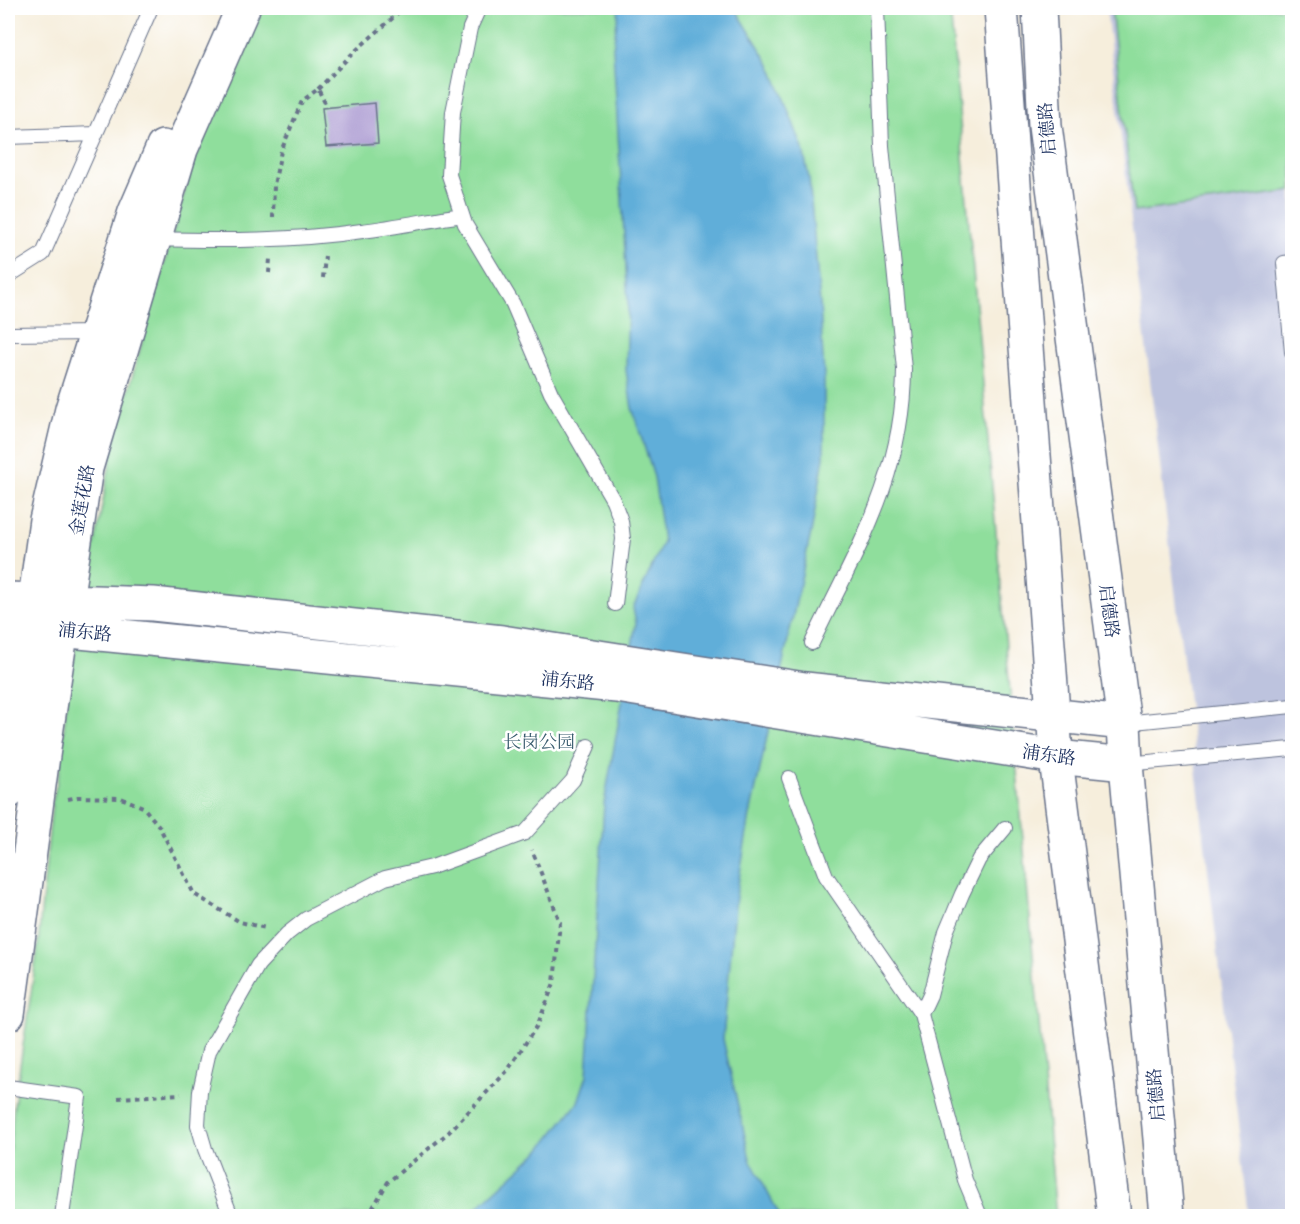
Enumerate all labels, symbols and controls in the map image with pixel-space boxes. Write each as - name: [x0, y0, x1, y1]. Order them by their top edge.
- street label: 启德路: [1033, 101, 1061, 157]
- street label: 金莲花路: [64, 462, 100, 538]
- street label: 启德路: [1094, 583, 1124, 639]
- street label: 浦东路: [57, 617, 113, 647]
- street label: 浦东路: [540, 666, 596, 696]
- park label: 长岗公园: [503, 730, 575, 754]
- street label: 浦东路: [1021, 739, 1077, 771]
- street label: 启德路: [1142, 1067, 1170, 1123]

